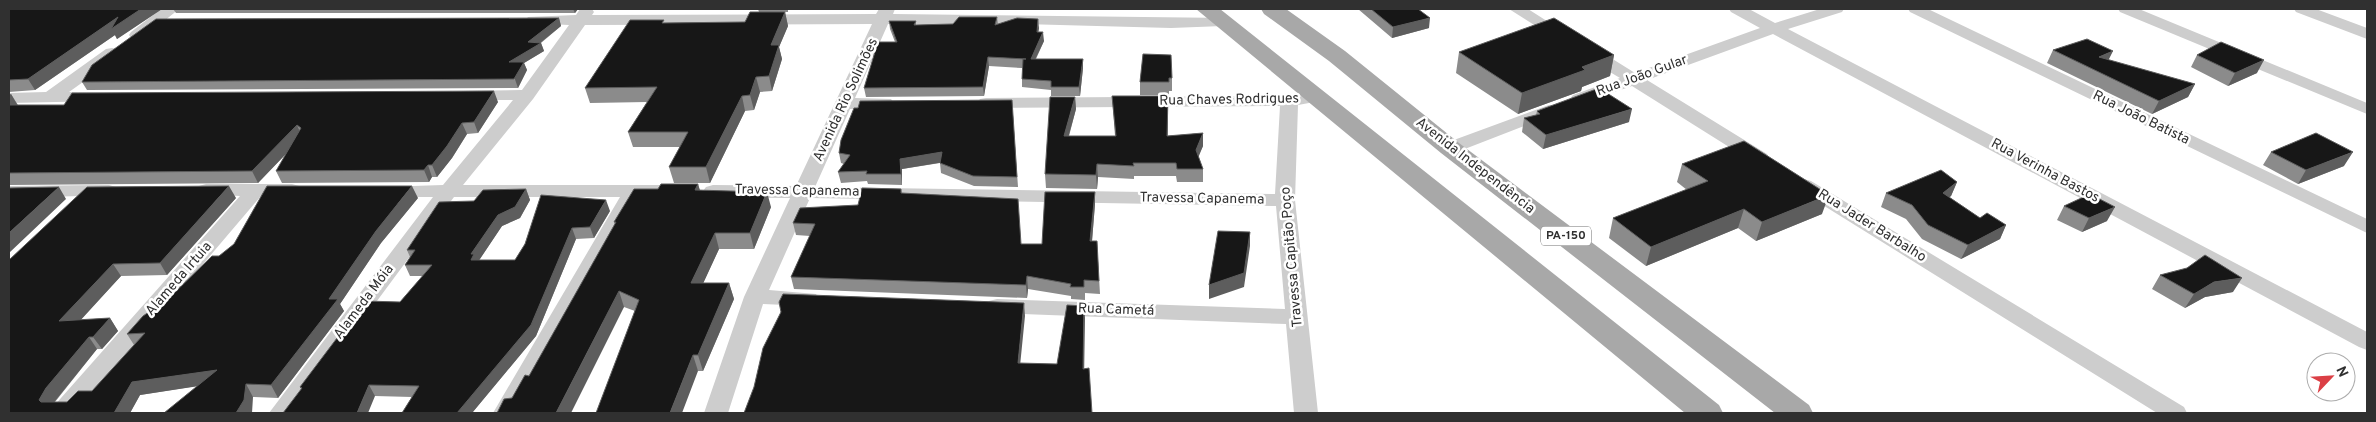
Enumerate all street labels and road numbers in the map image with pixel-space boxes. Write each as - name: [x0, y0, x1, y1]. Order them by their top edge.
- street label: Avenida Rio Solimões: [810, 36, 882, 164]
- street label: Rua João Gular: [1594, 51, 1690, 100]
- street label: Rua João Batista: [2090, 87, 2192, 149]
- street label: Rua Chaves Rodrigues: [1159, 90, 1299, 110]
- street label: Avenida Independência: [1412, 114, 1538, 218]
- street label: Rua Verinha Bastos: [1988, 135, 2102, 207]
- street label: Travessa Capanema: [734, 181, 860, 201]
- street label: Travessa Capitão Poço: [1277, 186, 1307, 328]
- street label: Rua Jader Barbalho: [1815, 186, 1929, 266]
- street label: Travessa Capanema: [1139, 189, 1265, 209]
- road number: PA-150: [1541, 227, 1591, 246]
- street label: Alameda Irtuia: [142, 239, 216, 319]
- street label: Alameda Móia: [330, 261, 398, 343]
- street label: Rua Cametá: [1077, 300, 1155, 320]

